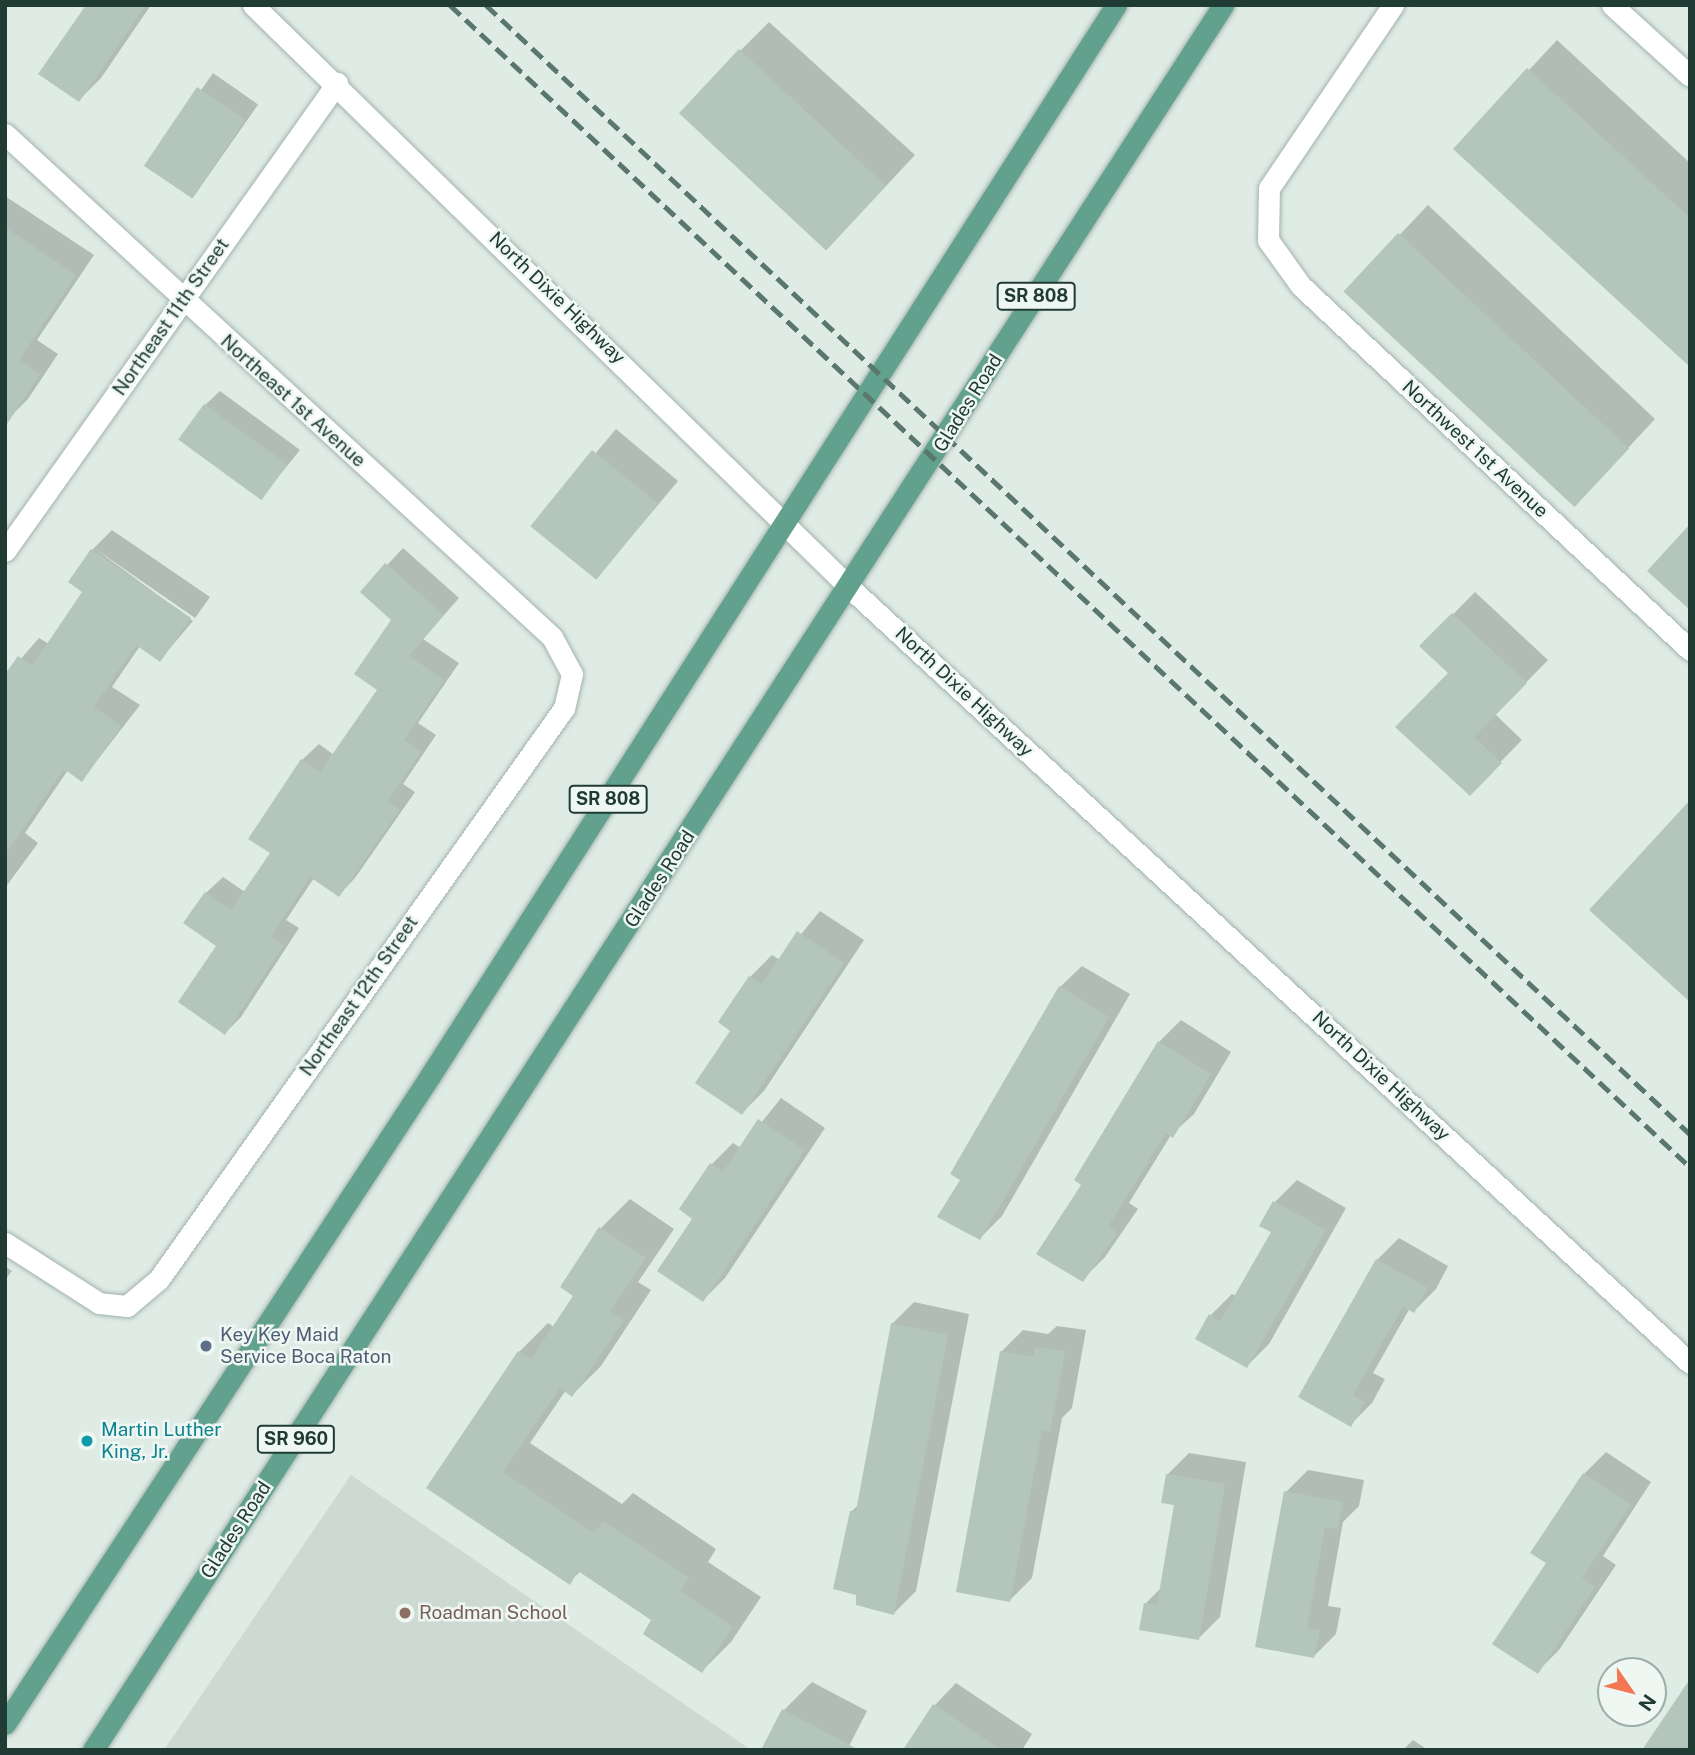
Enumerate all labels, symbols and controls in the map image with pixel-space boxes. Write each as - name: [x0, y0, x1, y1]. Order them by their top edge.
- street label: North Dixie Highway: [484, 227, 630, 369]
- street label: Northeast 11th Street: [108, 234, 234, 400]
- road number: SR 808: [996, 282, 1076, 310]
- street label: Northeast 1st Avenue: [216, 330, 370, 472]
- street label: Glades Road: [929, 350, 1007, 456]
- street label: Northwest 1st Avenue: [1397, 375, 1553, 523]
- street label: North Dixie Highway: [890, 622, 1038, 762]
- road number: SR 808: [568, 784, 648, 814]
- street label: Glades Road: [620, 826, 700, 932]
- street label: Northeast 12th Street: [295, 911, 423, 1081]
- street label: North Dixie Highway: [1307, 1006, 1455, 1146]
- place label: Key Key Maid Service Boca Raton: [220, 1324, 392, 1368]
- marker: Key Key Maid Service Boca Raton: [198, 1338, 214, 1354]
- place label: Martin Luther King, Jr.: [101, 1419, 222, 1463]
- road number: SR 960: [256, 1424, 336, 1454]
- marker: Martin Luther King, Jr.: [79, 1433, 95, 1449]
- street label: Glades Road: [196, 1477, 276, 1583]
- place label: Roadman School: [419, 1602, 568, 1624]
- marker: Roadman School: [397, 1605, 413, 1621]
- north arrow: [1597, 1657, 1667, 1727]
- text: N: [1634, 1690, 1661, 1715]

